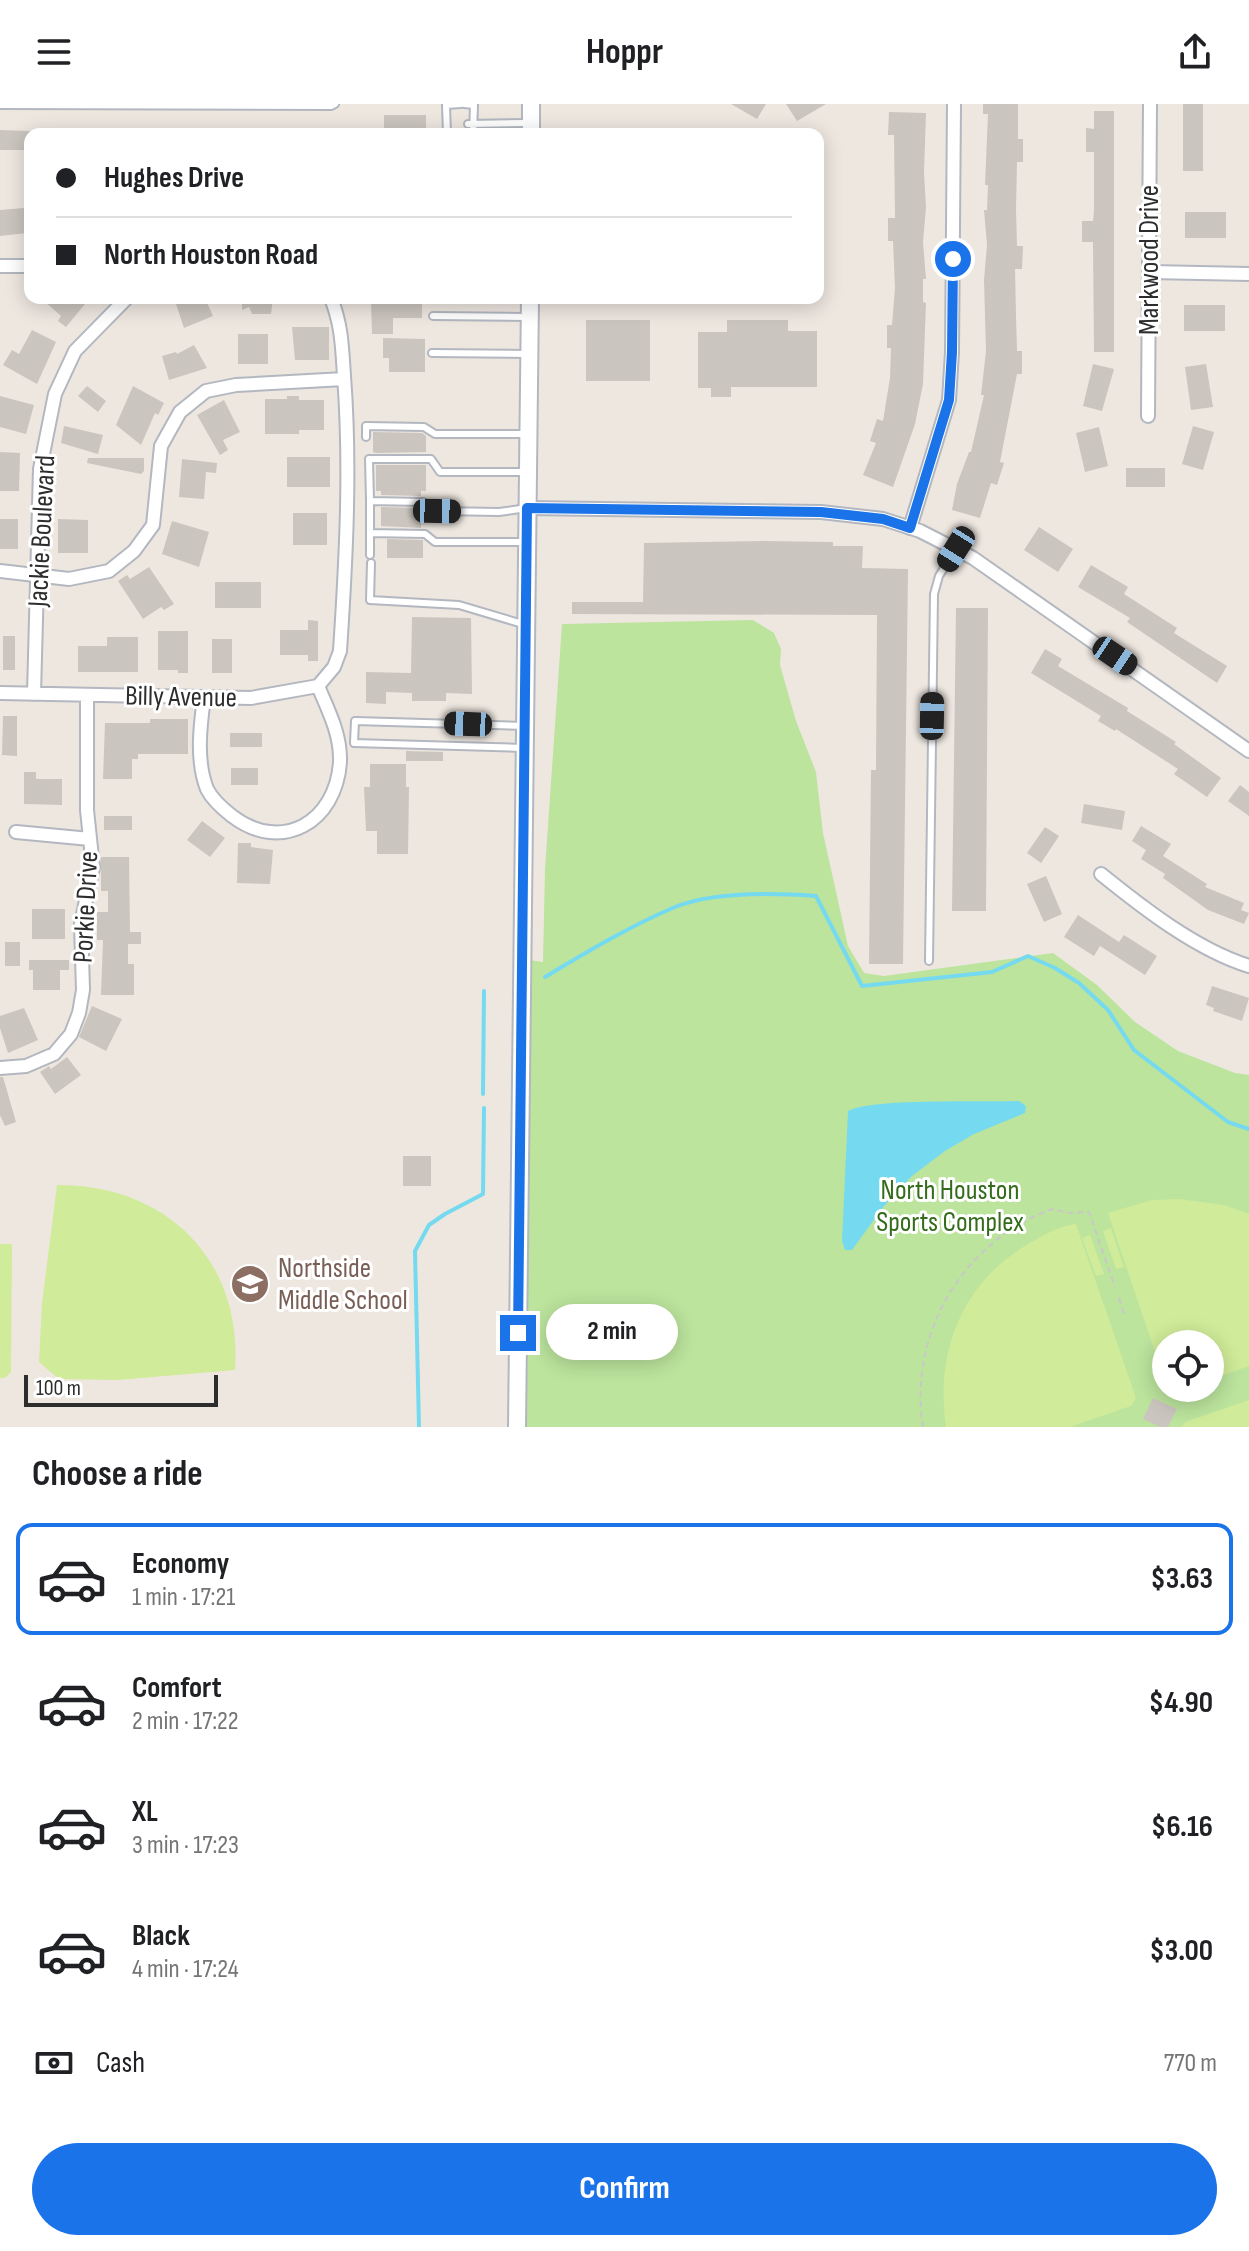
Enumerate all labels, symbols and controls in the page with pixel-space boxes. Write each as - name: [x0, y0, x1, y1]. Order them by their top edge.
- icon: menu: [32, 30, 76, 74]
- icon: share: [1173, 30, 1217, 74]
- text: Hoppr: [586, 31, 663, 74]
- text: Hughes Drive: [104, 160, 244, 196]
- street label: Markwood Drive: [1133, 185, 1166, 335]
- text: North Houston Road: [104, 237, 318, 273]
- route start: [935, 241, 971, 277]
- street label: Jackie Boulevard: [21, 454, 62, 609]
- car: [413, 499, 461, 523]
- car: [933, 522, 979, 576]
- car: [1088, 633, 1142, 679]
- street label: Billy Avenue: [125, 680, 237, 714]
- car: [920, 692, 944, 740]
- car: [444, 711, 492, 737]
- street label: Porkie Drive: [67, 850, 105, 964]
- park label: North Houston Sports Complex: [876, 1174, 1024, 1239]
- place label: Northside Middle School: [278, 1252, 408, 1317]
- school or university icon: Northside Middle School: [229, 1263, 271, 1305]
- callout: 2 min: [546, 1305, 678, 1361]
- route end: [500, 1315, 536, 1351]
- text: 2 min: [587, 1316, 637, 1347]
- map controls: [1152, 1330, 1224, 1402]
- button: locate: [1152, 1330, 1224, 1402]
- scale bar: [24, 1371, 218, 1407]
- text: 100 m: [36, 1375, 81, 1402]
- text: Choose a ride: [32, 1453, 203, 1496]
- icon: car: [36, 1543, 108, 1615]
- text: Economy: [132, 1546, 229, 1582]
- text: $3.63: [1150, 1561, 1213, 1597]
- text: 1 min · 17:21: [132, 1582, 235, 1613]
- icon: car: [36, 1667, 108, 1739]
- text: Comfort: [132, 1670, 222, 1706]
- text: $4.90: [1149, 1685, 1213, 1721]
- text: 2 min · 17:22: [132, 1706, 239, 1737]
- icon: car: [36, 1791, 108, 1863]
- text: XL: [132, 1794, 158, 1830]
- text: $6.16: [1151, 1809, 1213, 1845]
- text: 3 min · 17:23: [132, 1830, 239, 1861]
- icon: car: [36, 1915, 108, 1987]
- text: Black: [132, 1918, 190, 1954]
- text: $3.00: [1149, 1933, 1213, 1969]
- text: 4 min · 17:24: [132, 1954, 239, 1985]
- icon: cash: [32, 2041, 76, 2085]
- text: Cash: [96, 2045, 145, 2081]
- text: 770 m: [1164, 2048, 1217, 2079]
- button: Confirm: [32, 2143, 1217, 2235]

